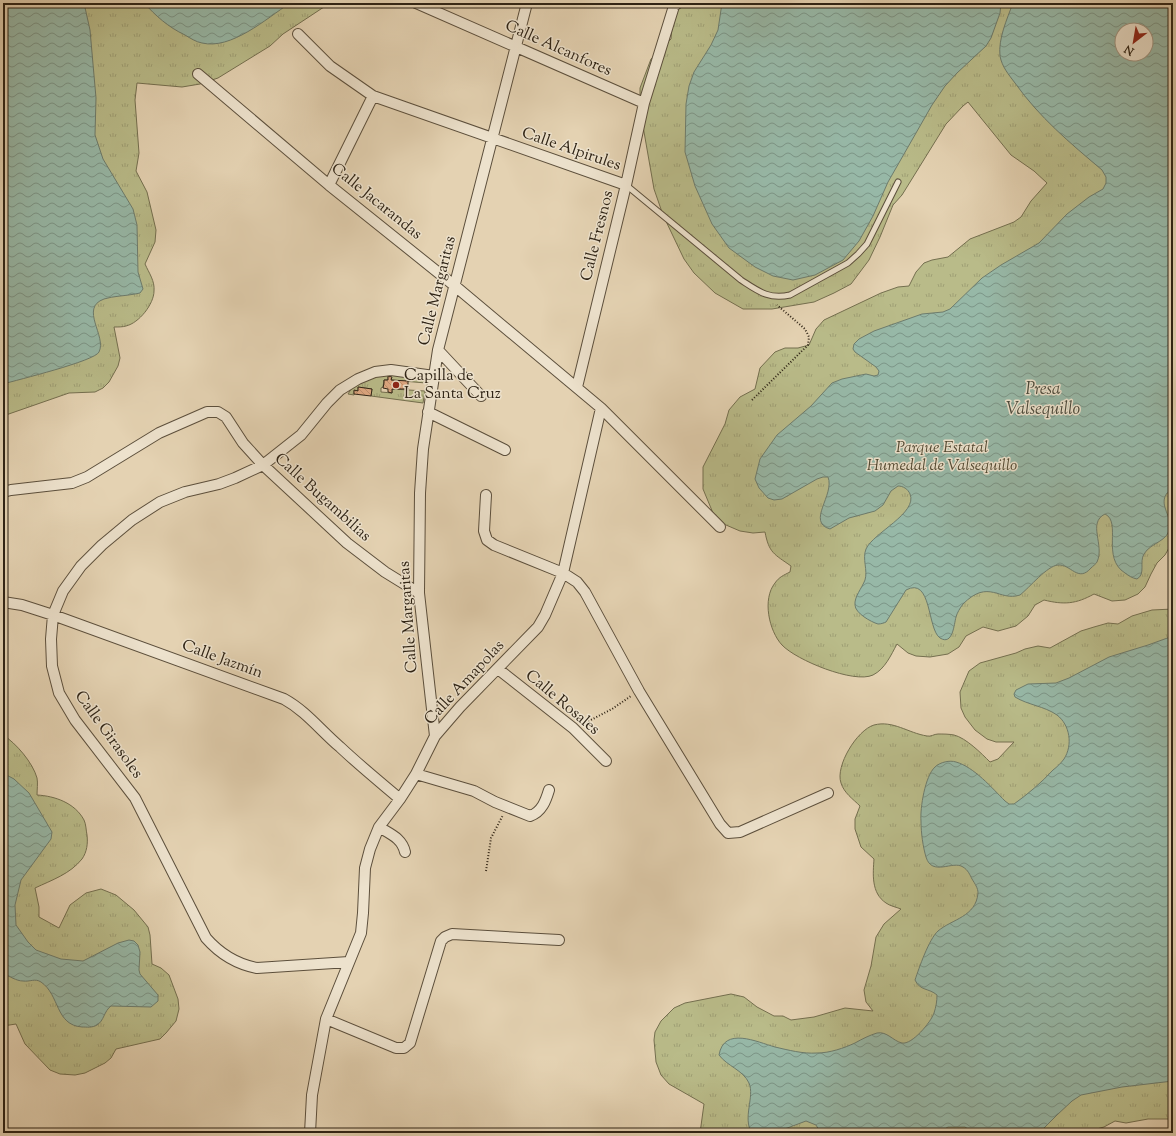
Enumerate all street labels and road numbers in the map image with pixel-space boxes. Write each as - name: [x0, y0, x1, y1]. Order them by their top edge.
- street label: Calle Alcanfores: [501, 15, 615, 83]
- street label: Calle Alpirules: [518, 122, 624, 178]
- street label: Calle Jacarandas: [326, 158, 426, 246]
- street label: Calle Fresnos: [576, 188, 620, 284]
- street label: Calle Margaritas: [413, 234, 463, 348]
- street label: Calle Bugambilias: [269, 448, 375, 548]
- street label: Calle Margaritas: [394, 560, 424, 674]
- street label: Calle Jazmín: [178, 635, 266, 686]
- street label: Calle Amapolas: [419, 635, 511, 731]
- street label: Calle Rosales: [520, 665, 604, 741]
- street label: Calle Girasoles: [68, 686, 148, 784]

